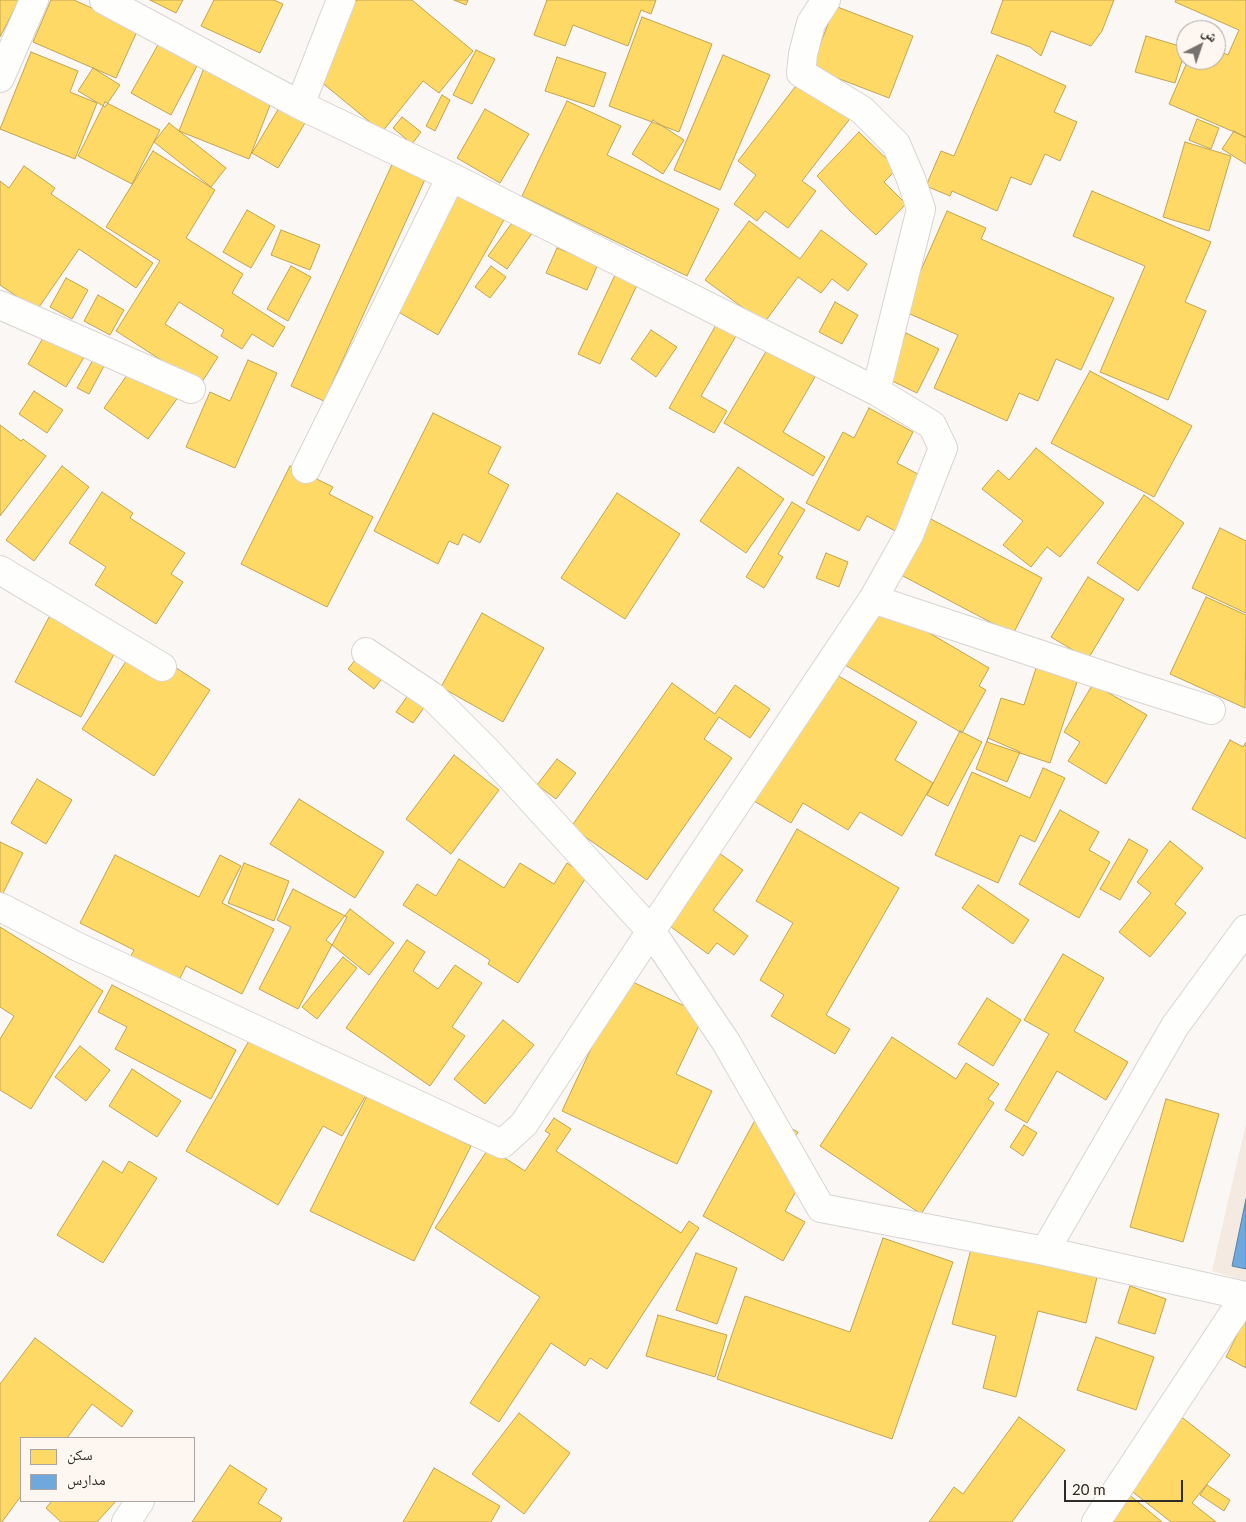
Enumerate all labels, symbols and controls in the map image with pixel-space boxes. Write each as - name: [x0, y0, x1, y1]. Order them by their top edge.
- north arrow: [1176, 20, 1226, 70]
- text: ش: [1199, 23, 1222, 45]
- legend: [20, 1437, 195, 1502]
- text: سكن: [67, 1445, 93, 1463]
- text: مدارس: [67, 1470, 106, 1488]
- scale bar: [1066, 1470, 1185, 1502]
- text: 20 m: [1072, 1480, 1106, 1498]

